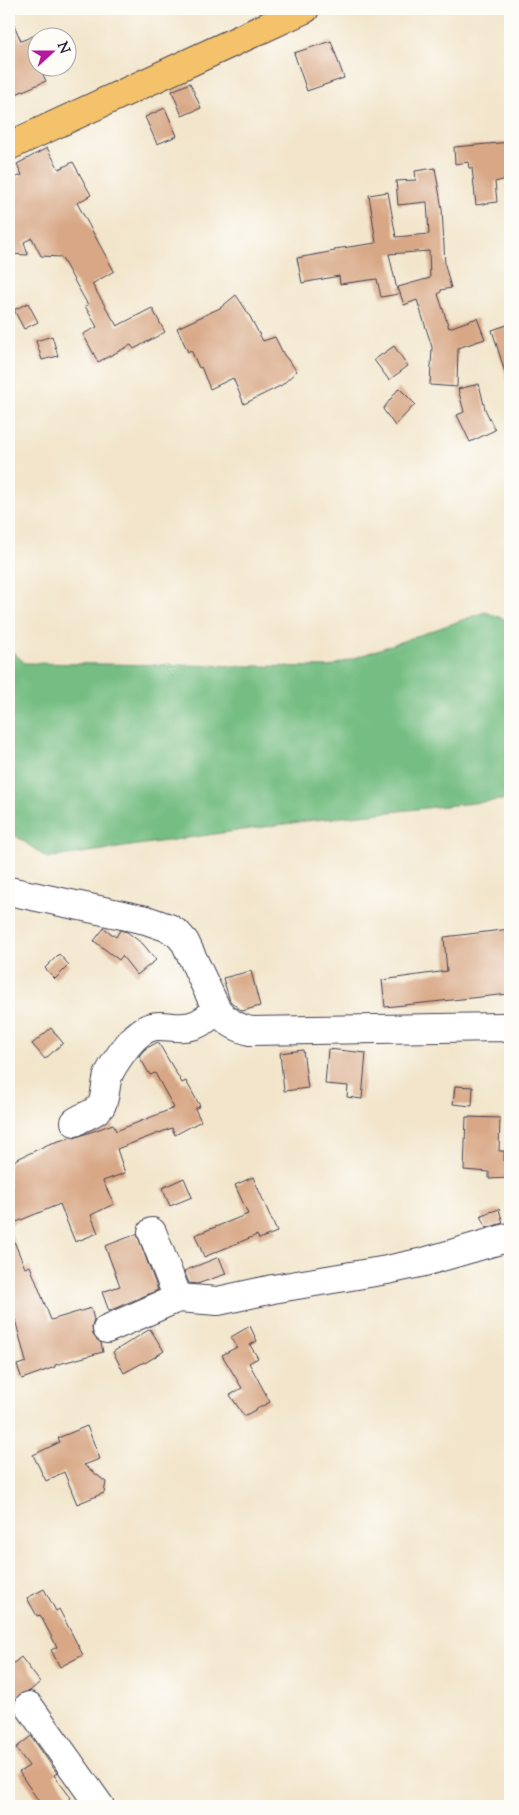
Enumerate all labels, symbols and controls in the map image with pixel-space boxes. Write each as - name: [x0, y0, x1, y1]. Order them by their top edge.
- north arrow: [28, 28, 78, 78]
- text: N: [51, 39, 74, 57]

